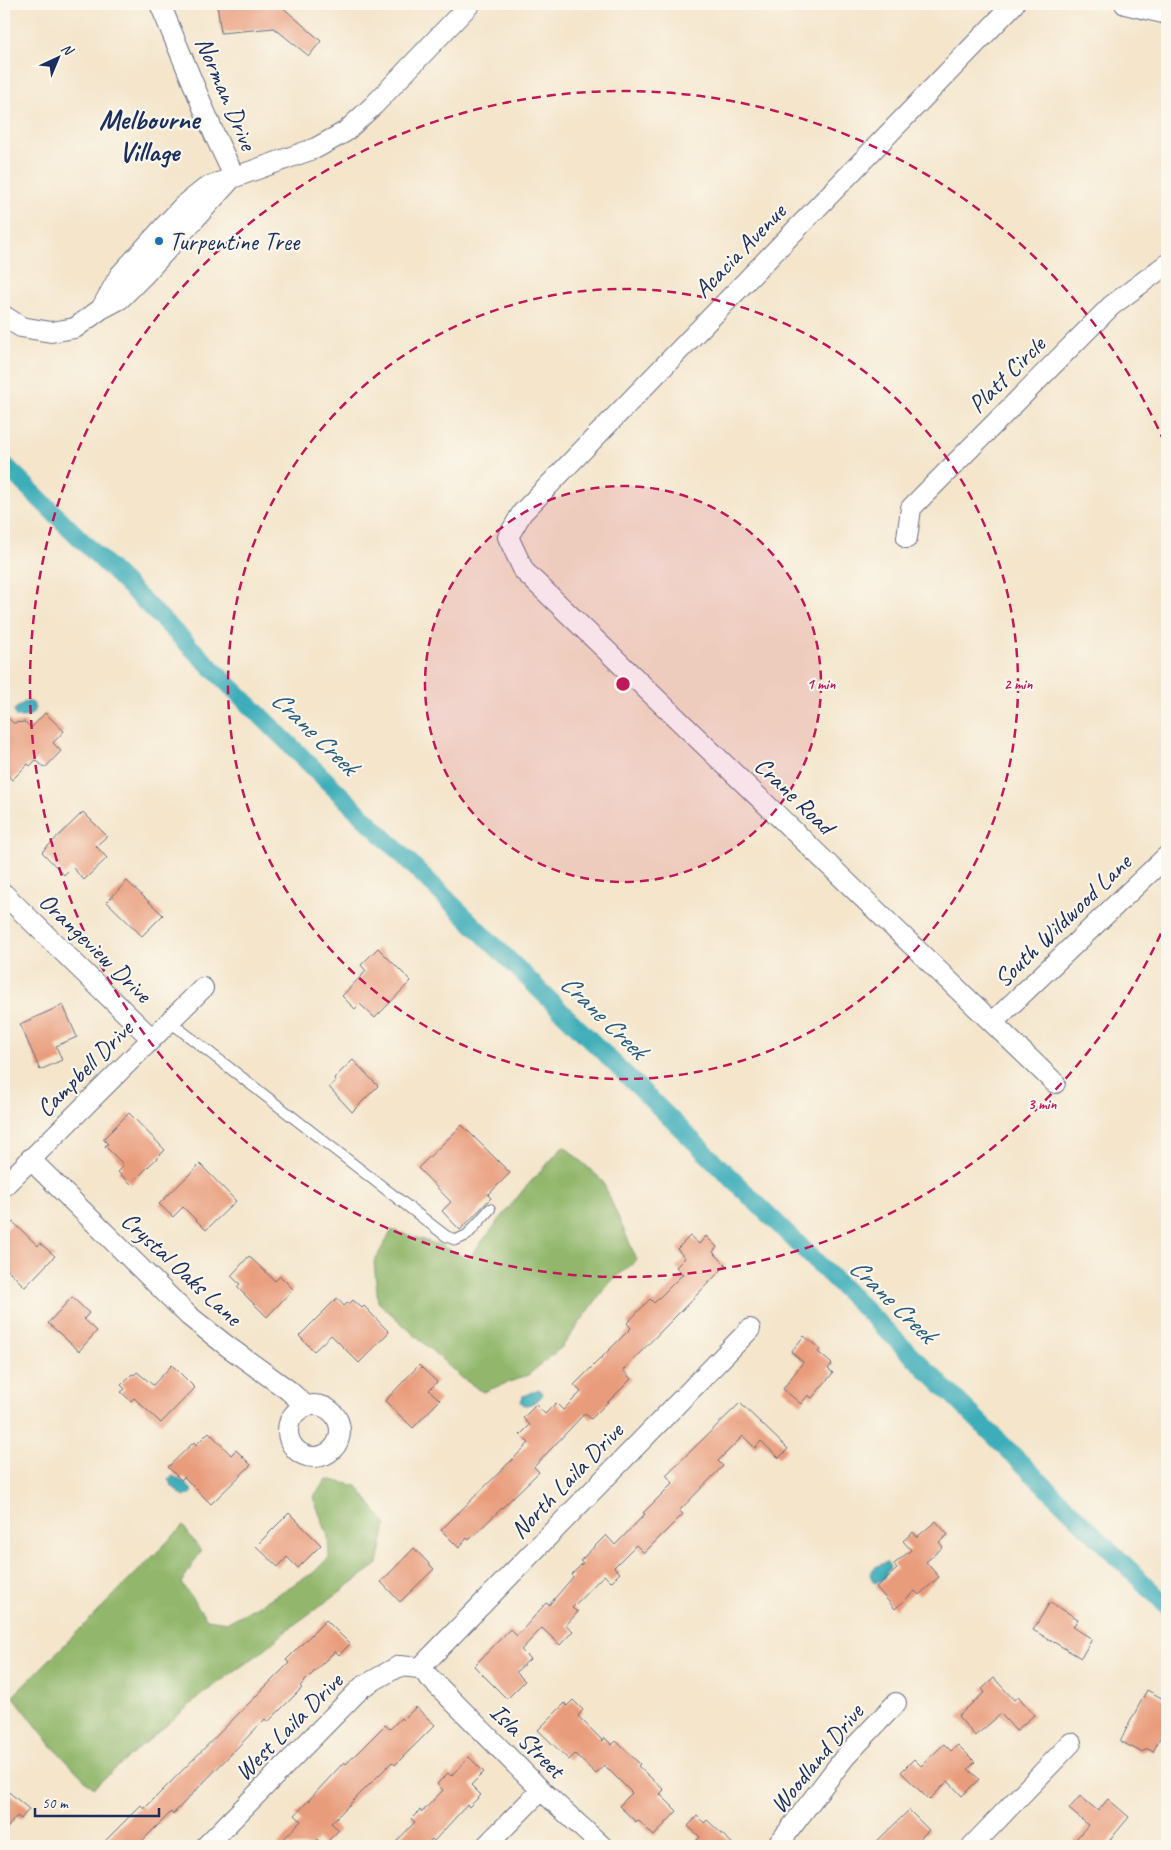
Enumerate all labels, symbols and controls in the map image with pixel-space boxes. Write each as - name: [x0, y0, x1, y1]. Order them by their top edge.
- north arrow: [32, 32, 82, 82]
- street label: Norman Drive: [188, 32, 265, 157]
- text: N: [58, 40, 77, 60]
- district label: Melbourne Village: [99, 102, 202, 169]
- street label: Acacia Avenue: [687, 195, 794, 305]
- place label: Turpentine Tree: [169, 226, 301, 258]
- marker: Turpentine Tree: [153, 235, 165, 247]
- street label: Platt Circle: [961, 328, 1053, 420]
- centre of rings: [614, 675, 632, 693]
- text: 1 min: [807, 675, 836, 694]
- text: 2 min: [1004, 675, 1033, 694]
- water label: Crane Creek: [264, 683, 368, 785]
- street label: Crane Road: [748, 750, 843, 844]
- street label: South Wildwood Lane: [987, 846, 1140, 994]
- street label: Orangeview Drive: [32, 886, 160, 1011]
- water label: Crane Creek: [553, 967, 657, 1069]
- street label: Campbell Drive: [29, 1012, 141, 1124]
- text: 3 min: [1028, 1095, 1057, 1114]
- street label: Crystal Oaks Lane: [114, 1205, 250, 1334]
- water label: Crane Creek: [842, 1251, 946, 1353]
- street label: North Laila Drive: [503, 1414, 631, 1546]
- street label: West Laila Drive: [228, 1664, 351, 1788]
- street label: Isla Street: [483, 1696, 574, 1787]
- street label: Woodland Drive: [763, 1696, 872, 1820]
- scale bar: [35, 1785, 159, 1817]
- text: 50 m: [42, 1794, 69, 1813]

